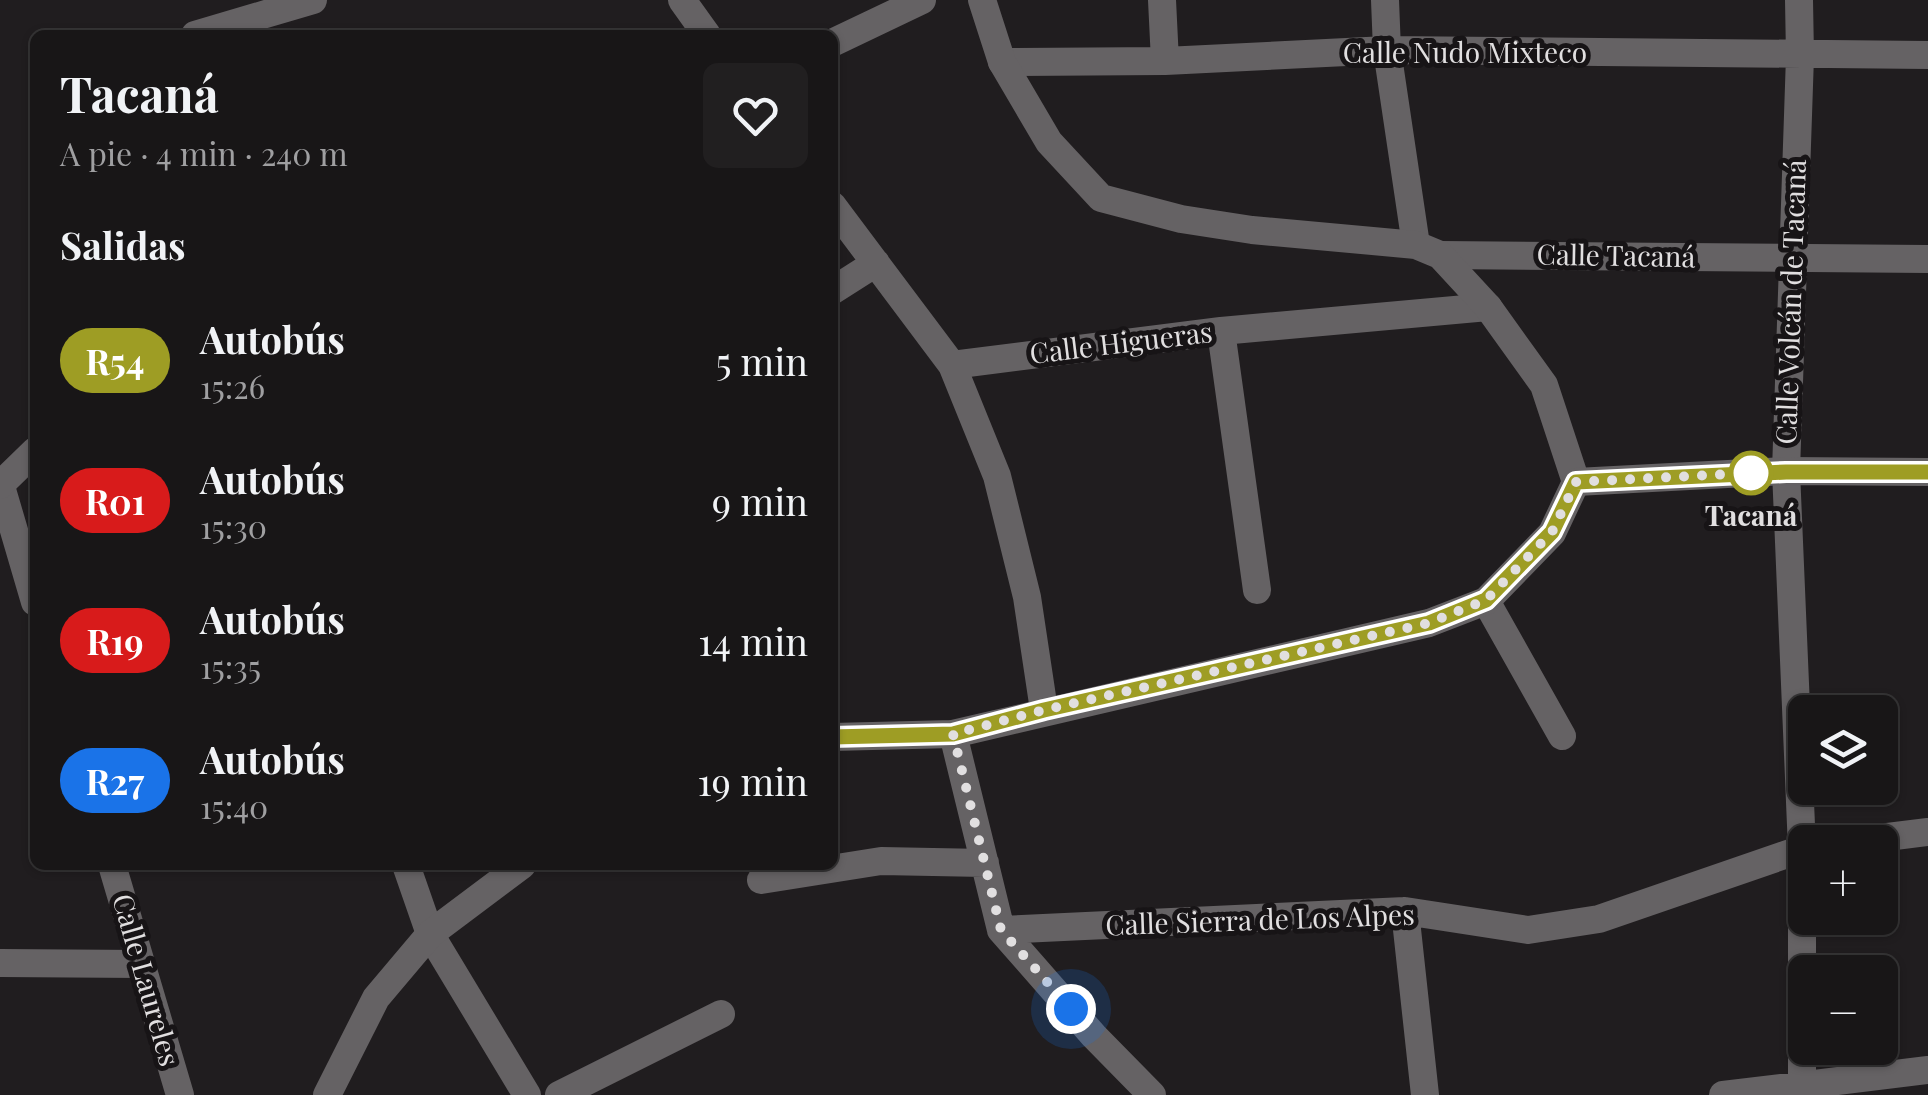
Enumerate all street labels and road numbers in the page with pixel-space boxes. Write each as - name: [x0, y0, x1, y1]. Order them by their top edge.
- street label: Calle Nudo Mixteco: [1343, 33, 1587, 70]
- street label: Calle Volcán de Tacaná: [1766, 159, 1813, 445]
- street label: Calle Tacaná: [1536, 235, 1696, 274]
- street label: Calle Higueras: [1027, 312, 1214, 371]
- street label: Calle Laureles: [105, 889, 190, 1070]
- street label: Calle Sierra de Los Alpes: [1105, 895, 1415, 942]

